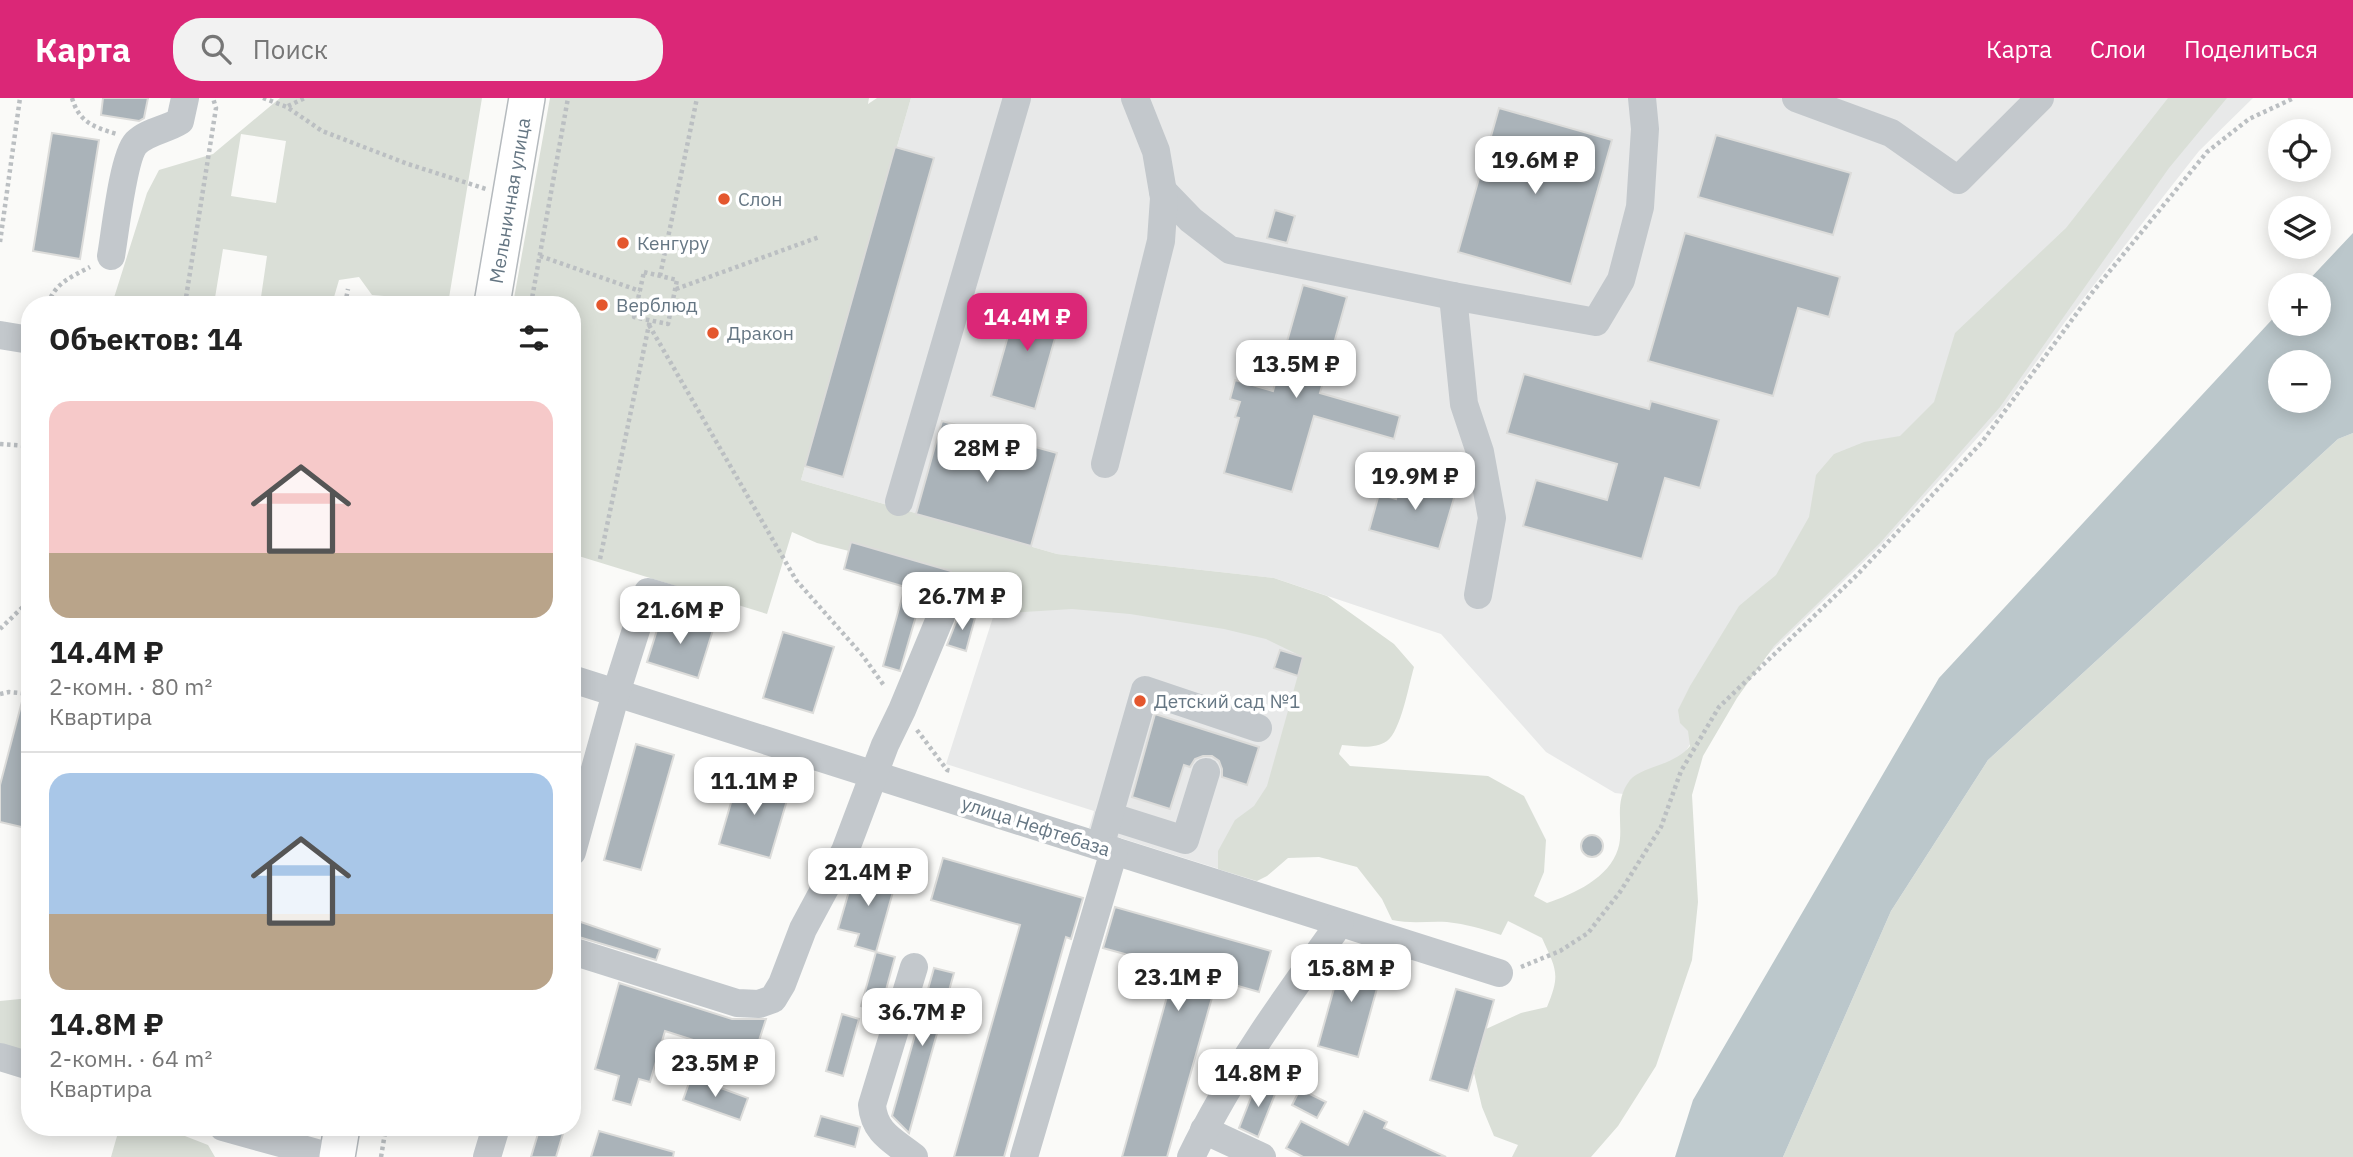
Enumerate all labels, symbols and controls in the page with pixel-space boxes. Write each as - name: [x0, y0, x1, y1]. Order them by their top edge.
- search box: [173, 18, 663, 81]
- text: Карта: [35, 28, 131, 71]
- icon: search: [197, 30, 235, 68]
- text: Поиск: [253, 32, 328, 66]
- text: Карта: [1986, 33, 2052, 65]
- text: Слои: [2090, 33, 2146, 65]
- text: Поделиться: [2184, 33, 2318, 65]
- street label: Мельничная улица: [484, 116, 535, 285]
- map controls: [2268, 119, 2331, 413]
- button: locate: [2268, 119, 2331, 182]
- pin: 19.6M ₽: [1470, 136, 1600, 196]
- text: 19.6M ₽: [1491, 144, 1579, 174]
- place label: Слон: [738, 187, 782, 211]
- marker: Слон: [716, 191, 732, 207]
- button: layers: [2268, 196, 2331, 259]
- place label: Кенгуру: [637, 231, 710, 255]
- marker: Кенгуру: [615, 235, 631, 251]
- button: +: [2268, 273, 2331, 336]
- place label: Верблюд: [616, 293, 697, 317]
- pin: 14.4M ₽: [962, 294, 1092, 353]
- marker: Верблюд: [594, 297, 610, 313]
- text: 14.4M ₽: [983, 301, 1071, 331]
- text: Объектов: 14: [49, 319, 243, 358]
- icon: filters: [515, 319, 553, 357]
- place label: Дракон: [727, 321, 794, 345]
- marker: Дракон: [705, 325, 721, 341]
- pin: 13.5M ₽: [1231, 341, 1361, 400]
- text: 13.5M ₽: [1252, 348, 1340, 378]
- button: −: [2268, 350, 2331, 413]
- pin: 28M ₽: [938, 424, 1036, 484]
- text: 28M ₽: [953, 432, 1021, 462]
- icon: home: [238, 446, 364, 572]
- pin: 19.9M ₽: [1350, 452, 1480, 512]
- text: 19.9M ₽: [1371, 460, 1459, 490]
- pin: 26.7M ₽: [897, 573, 1027, 632]
- text: 26.7M ₽: [918, 580, 1006, 610]
- pin: 21.6M ₽: [615, 587, 745, 646]
- text: 21.6M ₽: [636, 594, 724, 624]
- text: 14.4M ₽: [49, 632, 164, 671]
- text: 2-комн. · 80 m²: [49, 671, 212, 701]
- place label: Детский сад №1: [1154, 689, 1300, 713]
- marker: Детский сад №1: [1132, 693, 1148, 709]
- text: Квартира: [49, 701, 152, 731]
- pin: 11.1M ₽: [689, 758, 819, 817]
- text: 11.1M ₽: [710, 765, 798, 795]
- street label: улица Нефтебаза: [959, 791, 1113, 861]
- icon: home: [238, 818, 364, 944]
- pin: 21.4M ₽: [803, 848, 933, 908]
- text: 21.4M ₽: [824, 856, 912, 886]
- pin: 15.8M ₽: [1286, 944, 1416, 1004]
- text: 15.8M ₽: [1307, 952, 1395, 982]
- pin: 23.1M ₽: [1113, 954, 1243, 1013]
- text: 23.1M ₽: [1134, 961, 1222, 991]
- pin: 36.7M ₽: [857, 988, 987, 1048]
- text: 36.7M ₽: [878, 996, 966, 1026]
- text: 14.8M ₽: [49, 1004, 164, 1043]
- pin: 23.5M ₽: [650, 1040, 780, 1099]
- text: 2-комн. · 64 m²: [49, 1043, 212, 1073]
- text: 23.5M ₽: [671, 1047, 759, 1077]
- pin: 14.8M ₽: [1193, 1049, 1323, 1109]
- text: 14.8M ₽: [1214, 1057, 1302, 1087]
- text: Квартира: [49, 1073, 152, 1103]

